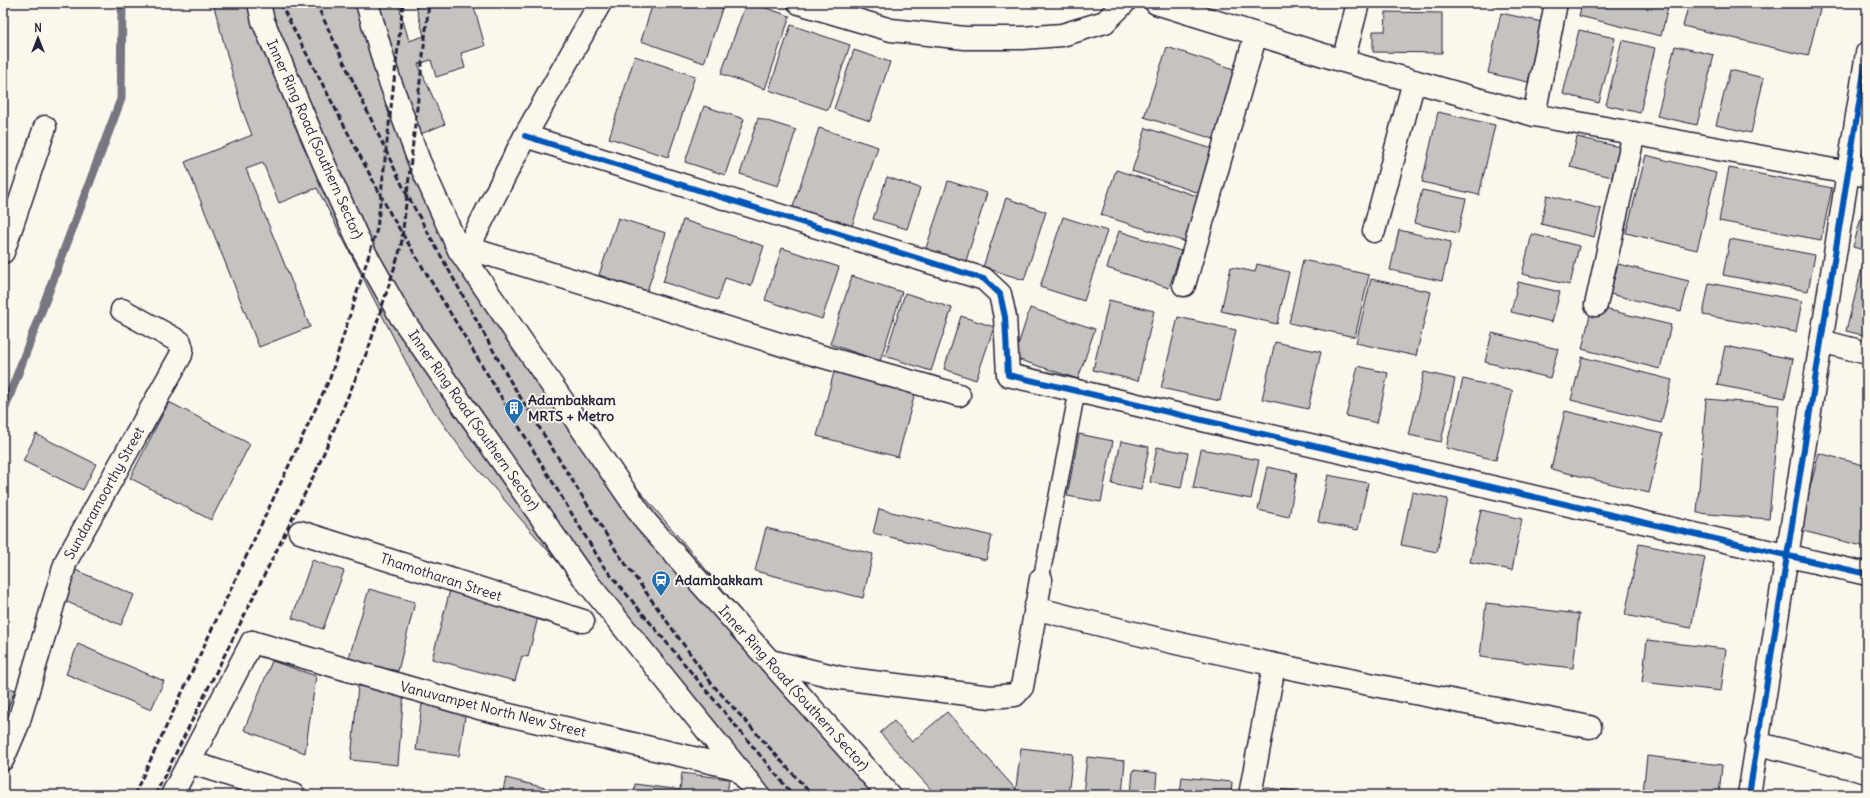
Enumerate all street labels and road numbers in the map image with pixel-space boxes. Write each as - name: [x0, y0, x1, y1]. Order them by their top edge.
- street label: Inner Ring Road (Southern Sector): [263, 36, 367, 242]
- street label: Inner Ring Road (Southern Sector): [405, 326, 543, 514]
- street label: Sundaramoorthy Street: [60, 423, 148, 563]
- street label: Thamotharan Street: [378, 549, 504, 605]
- street label: Inner Ring Road (Southern Sector): [715, 602, 873, 774]
- street label: Vanuvampet North New Street: [398, 677, 588, 741]

